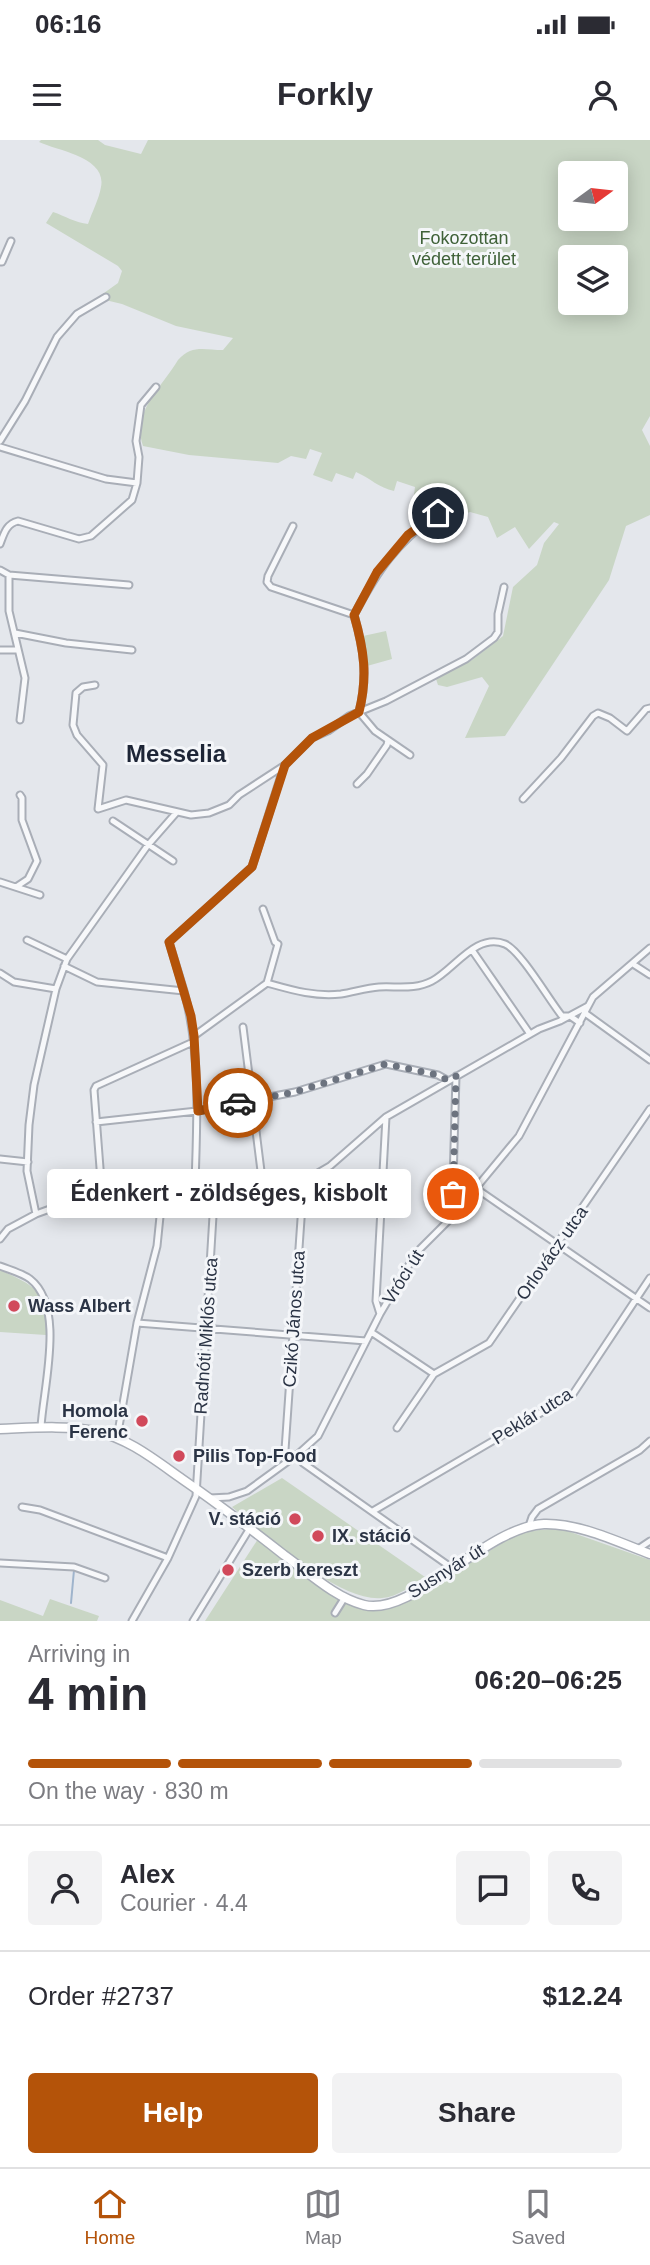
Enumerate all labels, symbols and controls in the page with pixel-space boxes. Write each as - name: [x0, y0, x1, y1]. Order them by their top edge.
- text: 06:16: [35, 9, 102, 39]
- icon: menu: [28, 76, 66, 114]
- text: Forkly: [277, 76, 373, 112]
- icon: person: [584, 76, 622, 114]
- north arrow: [558, 161, 628, 231]
- map controls: [558, 161, 628, 315]
- park label: Fokozottan védett terület: [412, 228, 516, 269]
- button: layers: [558, 245, 628, 315]
- pin: [408, 483, 468, 543]
- icon: home: [419, 494, 457, 532]
- district label: Messelia: [126, 740, 227, 767]
- courier: [203, 1068, 273, 1138]
- icon: car: [219, 1084, 257, 1122]
- pin: [423, 1164, 483, 1224]
- callout: Édenkert - zöldséges, kisbolt: [47, 1170, 411, 1218]
- icon: bag: [434, 1175, 472, 1213]
- text: Édenkert - zöldséges, kisbolt: [71, 1180, 387, 1206]
- street label: Orlovácz utca: [512, 1201, 592, 1304]
- street label: Vróci út: [379, 1246, 427, 1308]
- street label: Czikó János utca: [279, 1249, 309, 1388]
- street label: Radnóti Miklós utca: [191, 1256, 222, 1415]
- place label: Wass Albert: [28, 1296, 131, 1316]
- marker: Wass Albert: [6, 1298, 22, 1314]
- street label: Peklár utca: [489, 1383, 576, 1448]
- place label: Homola Ferenc: [62, 1401, 129, 1442]
- marker: Homola Ferenc: [134, 1413, 150, 1429]
- place label: Pilis Top-Food: [193, 1446, 317, 1466]
- marker: Pilis Top-Food: [171, 1448, 187, 1464]
- place label: V. stáció: [209, 1509, 281, 1529]
- marker: V. stáció: [287, 1511, 303, 1527]
- place label: IX. stáció: [332, 1526, 411, 1546]
- marker: IX. stáció: [310, 1528, 326, 1544]
- street label: Susnyár út: [404, 1540, 488, 1602]
- place label: Szerb kereszt: [242, 1560, 358, 1580]
- marker: Szerb kereszt: [220, 1562, 236, 1578]
- text: Arriving in: [28, 1641, 130, 1667]
- text: 06:20–06:25: [475, 1665, 622, 1695]
- text: 4 min: [28, 1668, 148, 1720]
- text: On the way · 830 m: [28, 1778, 229, 1804]
- button: person: [28, 1851, 102, 1925]
- button: chat: [456, 1851, 530, 1925]
- button: phone: [548, 1851, 622, 1925]
- text: Alex: [120, 1859, 175, 1889]
- text: Courier · 4.4: [120, 1890, 248, 1916]
- text: Order #2737: [28, 1981, 174, 2011]
- text: $12.24: [542, 1981, 622, 2011]
- button: Help: [28, 2073, 318, 2153]
- button: Share: [332, 2073, 622, 2153]
- tab: Home: [85, 2185, 135, 2249]
- tab: Map: [304, 2185, 342, 2249]
- tab: Saved: [512, 2185, 565, 2249]

